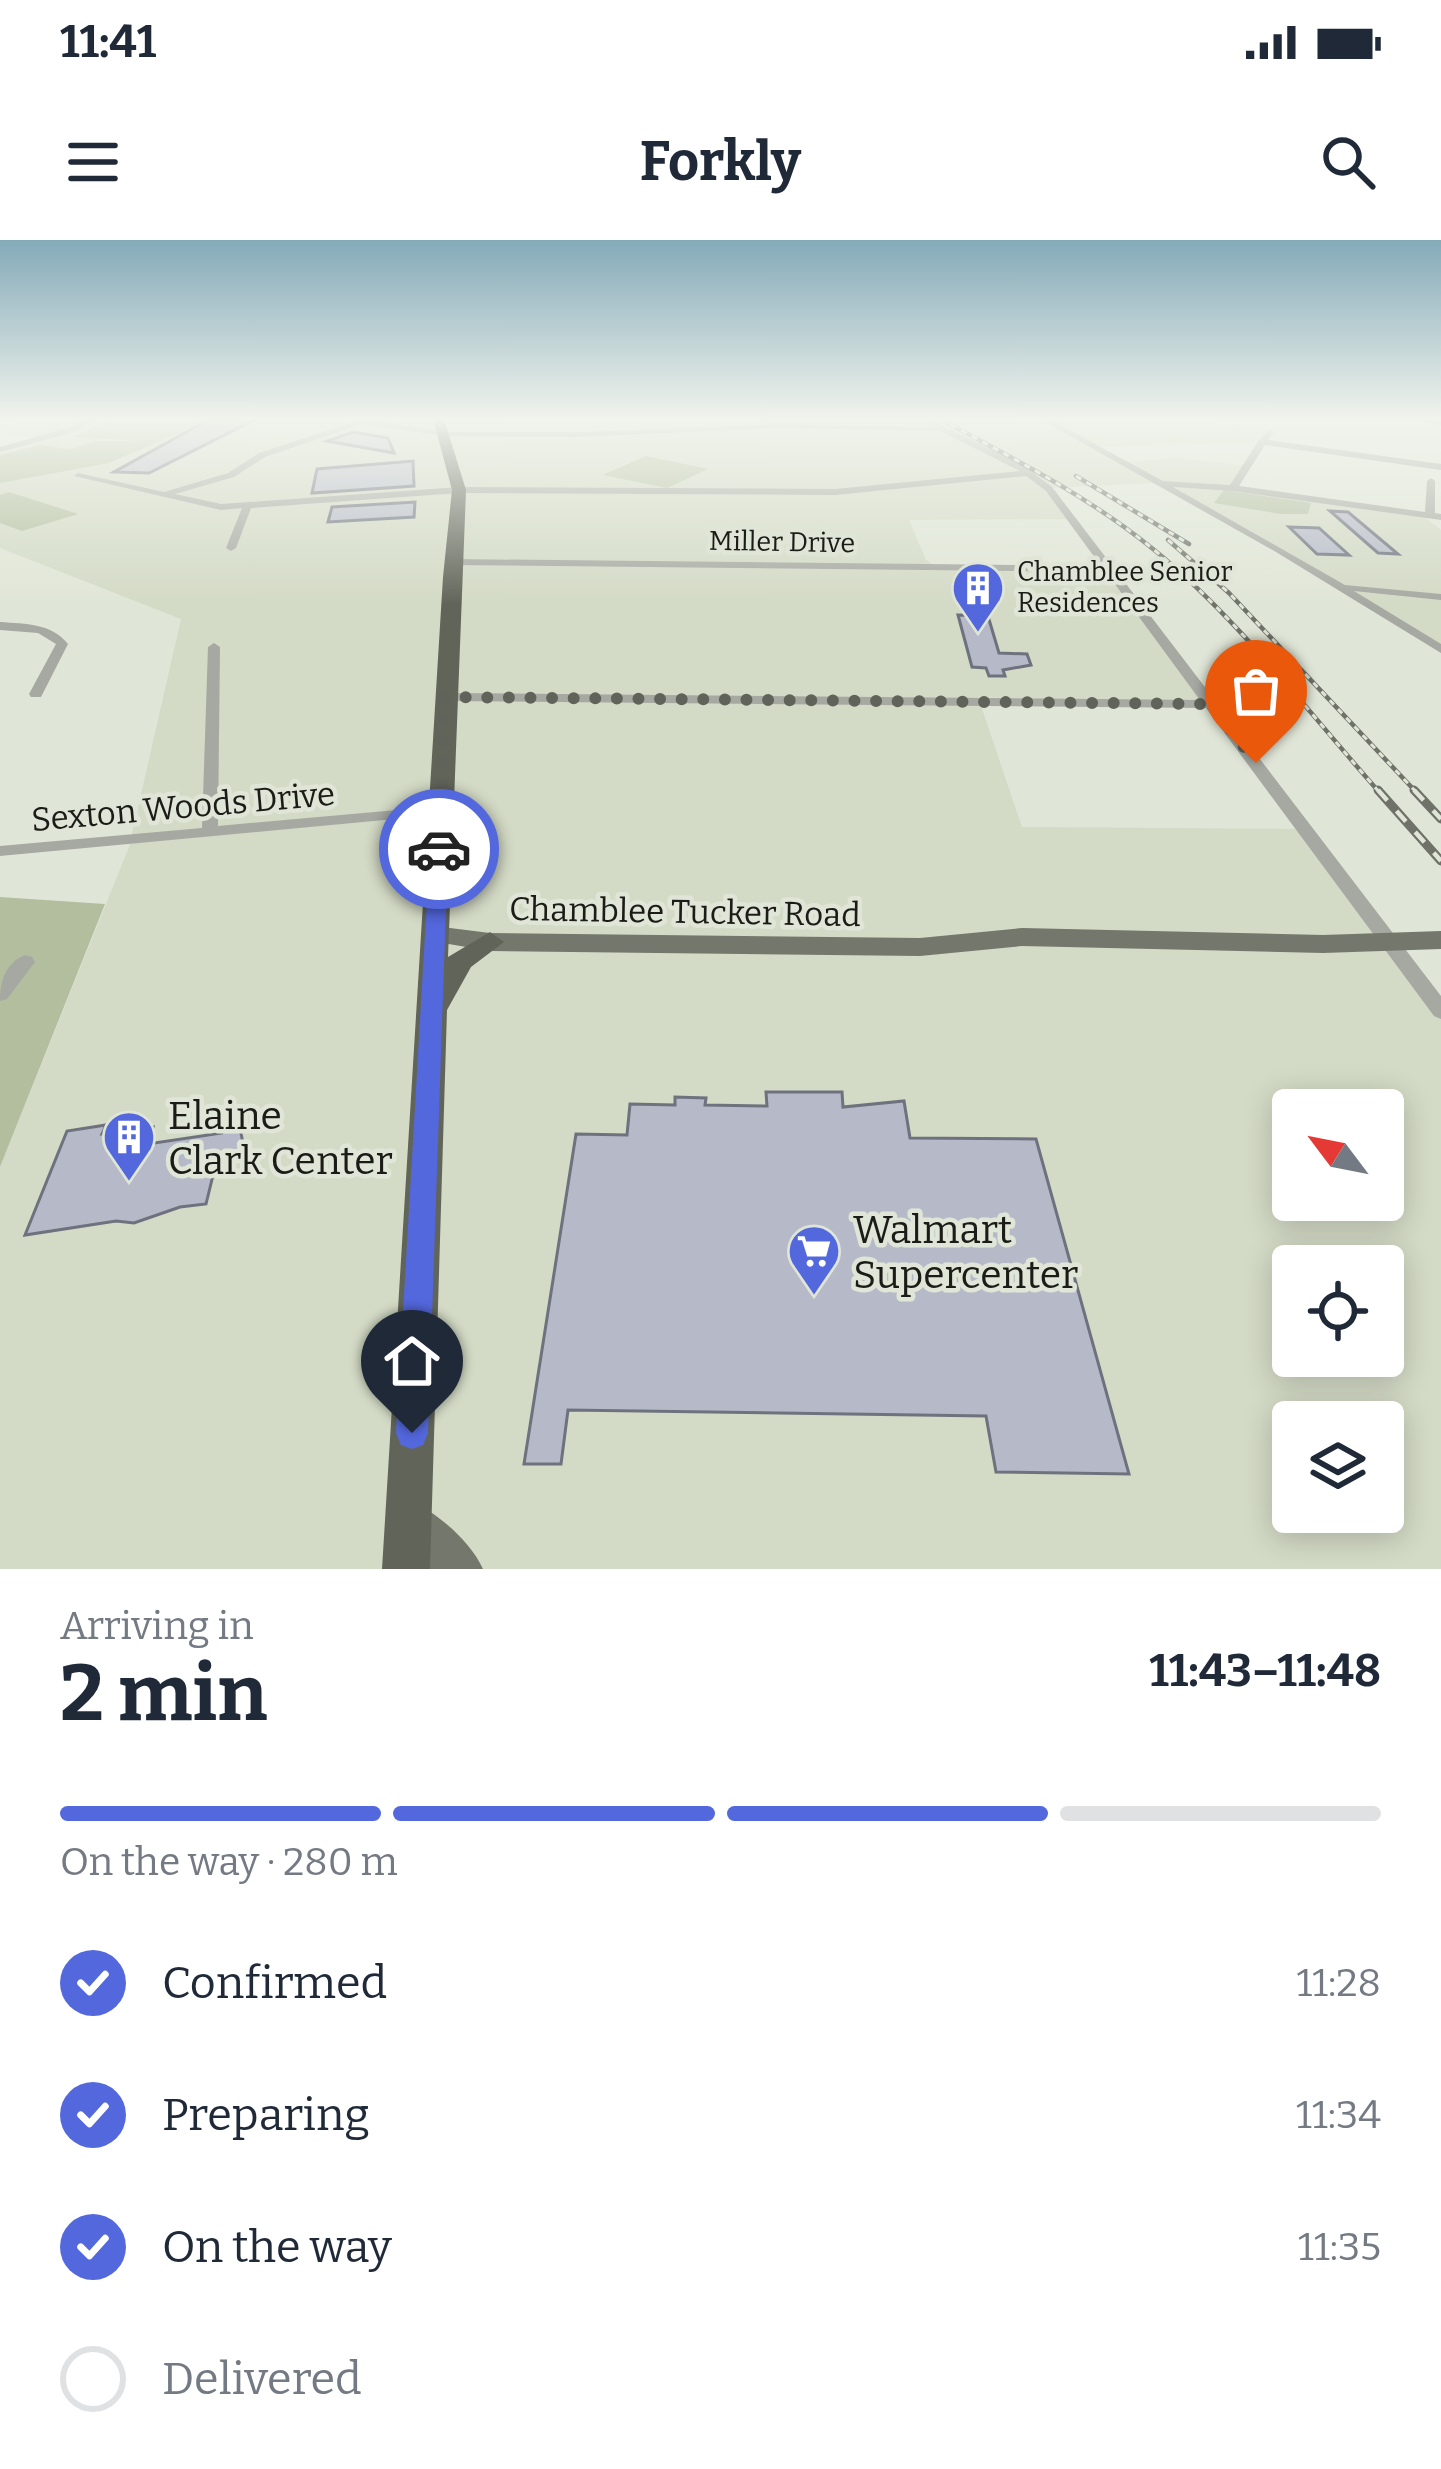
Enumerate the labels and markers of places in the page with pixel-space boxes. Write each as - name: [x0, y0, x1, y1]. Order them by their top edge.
- place label: Chamblee Senior Residences: [1017, 556, 1233, 619]
- building icon: Chamblee Senior Residences: [950, 560, 1006, 634]
- pin: [1205, 640, 1307, 763]
- place label: Elaine Clark Center: [168, 1093, 393, 1184]
- building icon: Elaine Clark Center: [101, 1109, 157, 1183]
- place label: Walmart Supercenter: [853, 1207, 1078, 1298]
- supermarket icon: Walmart Supercenter: [786, 1223, 842, 1297]
- pin: [361, 1310, 463, 1433]

